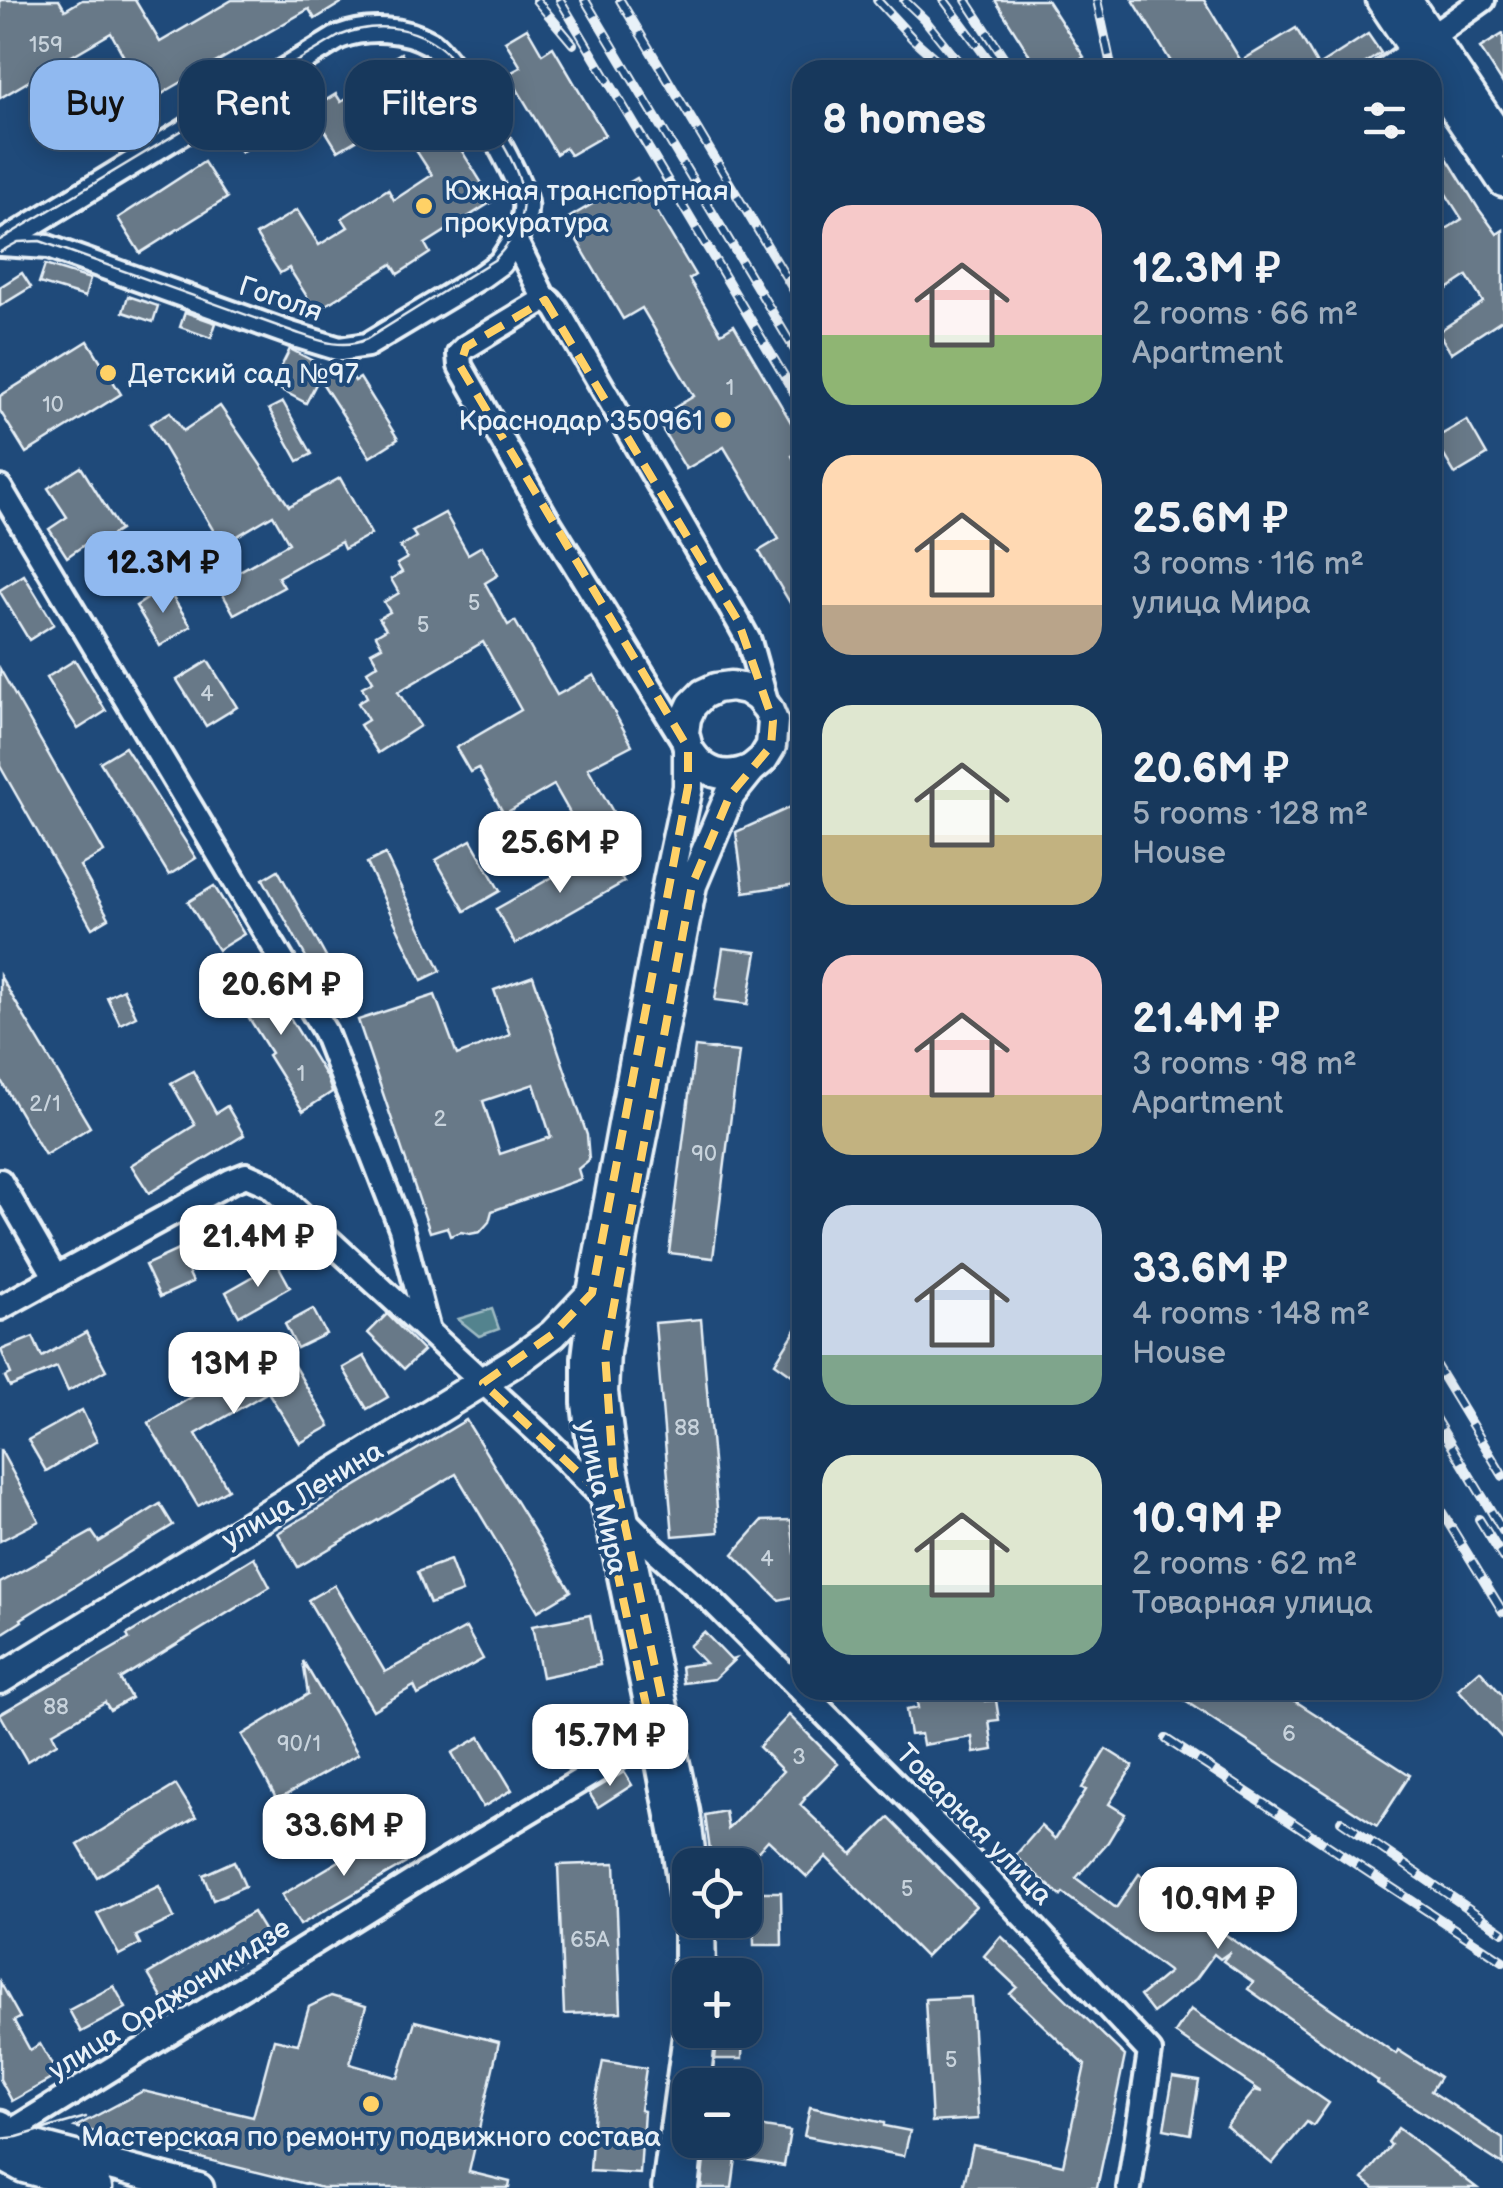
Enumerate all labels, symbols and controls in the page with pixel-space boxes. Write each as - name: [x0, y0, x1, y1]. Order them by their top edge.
- house number: 159: [29, 32, 63, 59]
- chip: Buy: [30, 60, 159, 150]
- chip: Rent: [179, 60, 325, 150]
- chip: Filters: [345, 60, 513, 150]
- icon: filters: [1357, 93, 1412, 148]
- text: 8 homes: [822, 95, 986, 146]
- place label: Южная транспортная прокуратура: [444, 175, 728, 240]
- marker: Южная транспортная прокуратура: [413, 195, 435, 217]
- text: 12.3M ₽: [1132, 244, 1281, 295]
- icon: home: [902, 245, 1022, 365]
- street label: Гоголя: [234, 270, 327, 329]
- text: 2 rooms · 66 m²: [1132, 295, 1358, 334]
- text: Apartment: [1132, 334, 1283, 373]
- place label: Детский сад №97: [128, 358, 359, 391]
- marker: Детский сад №97: [97, 362, 119, 384]
- house number: 1: [726, 375, 734, 402]
- house number: 10: [42, 392, 64, 419]
- place label: Краснодар 350961: [458, 405, 703, 438]
- marker: Краснодар 350961: [712, 409, 734, 431]
- text: 25.6M ₽: [1132, 494, 1288, 545]
- icon: home: [902, 495, 1022, 615]
- pin: 12.3M ₽: [71, 531, 255, 616]
- text: 12.3M ₽: [106, 544, 220, 583]
- text: 3 rooms · 116 m²: [1132, 545, 1364, 584]
- text: улица Мира: [1132, 584, 1311, 623]
- house number: 5: [468, 590, 480, 617]
- house number: 5: [417, 612, 429, 639]
- house number: 4: [200, 681, 214, 708]
- text: 20.6M ₽: [1132, 744, 1289, 795]
- icon: home: [902, 745, 1022, 865]
- text: 5 rooms · 128 m²: [1132, 795, 1368, 834]
- pin: 25.6M ₽: [468, 811, 652, 896]
- text: 25.6M ₽: [501, 824, 619, 863]
- text: House: [1132, 834, 1226, 873]
- pin: 20.6M ₽: [189, 953, 373, 1038]
- text: 20.6M ₽: [221, 966, 341, 1005]
- text: 21.4M ₽: [1132, 994, 1280, 1045]
- icon: home: [902, 995, 1022, 1115]
- text: 3 rooms · 98 m²: [1132, 1045, 1357, 1084]
- house number: 1: [297, 1061, 305, 1088]
- text: Apartment: [1132, 1084, 1283, 1123]
- house number: 2/1: [29, 1091, 61, 1118]
- house number: 2: [434, 1106, 447, 1133]
- house number: 90: [691, 1141, 717, 1168]
- pin: 21.4M ₽: [166, 1205, 350, 1290]
- text: 21.4M ₽: [202, 1218, 314, 1257]
- text: 33.6M ₽: [1132, 1244, 1288, 1295]
- icon: home: [902, 1245, 1022, 1365]
- text: 4 rooms · 148 m²: [1132, 1295, 1370, 1334]
- pin: 13M ₽: [164, 1332, 304, 1417]
- text: House: [1132, 1334, 1226, 1373]
- text: 13M ₽: [190, 1345, 278, 1384]
- house number: 88: [674, 1415, 700, 1442]
- street label: улица Мира: [569, 1417, 634, 1578]
- street label: улица Ленина: [216, 1434, 390, 1556]
- text: 10.9M ₽: [1132, 1494, 1282, 1545]
- icon: home: [902, 1495, 1022, 1615]
- text: 2 rooms · 62 m²: [1132, 1545, 1357, 1584]
- house number: 4: [760, 1546, 774, 1573]
- text: Товарная улица: [1132, 1584, 1373, 1623]
- house number: 88: [43, 1694, 69, 1721]
- pin: 15.7M ₽: [518, 1704, 702, 1789]
- text: 15.7M ₽: [554, 1717, 666, 1756]
- house number: 6: [1282, 1721, 1296, 1748]
- house number: 90/1: [277, 1731, 321, 1758]
- street label: Товарная улица: [889, 1738, 1059, 1913]
- house number: 3: [792, 1744, 806, 1771]
- pin: 33.6M ₽: [252, 1794, 436, 1879]
- text: 33.6M ₽: [285, 1807, 403, 1846]
- map controls: [672, 1848, 762, 2158]
- button: locate: [672, 1848, 762, 1938]
- pin: 10.9M ₽: [1126, 1867, 1310, 1952]
- house number: 5: [901, 1876, 913, 1903]
- text: 10.9M ₽: [1161, 1880, 1275, 1919]
- street label: улица Орджоникидзе: [43, 1911, 297, 2087]
- house number: 65А: [570, 1927, 610, 1954]
- button: +: [672, 1958, 762, 2048]
- house number: 5: [945, 2047, 957, 2074]
- button: −: [672, 2068, 762, 2158]
- marker: Мастерская по ремонту подвижного состава: [360, 2093, 382, 2115]
- place label: Мастерская по ремонту подвижного состава: [81, 2121, 662, 2154]

